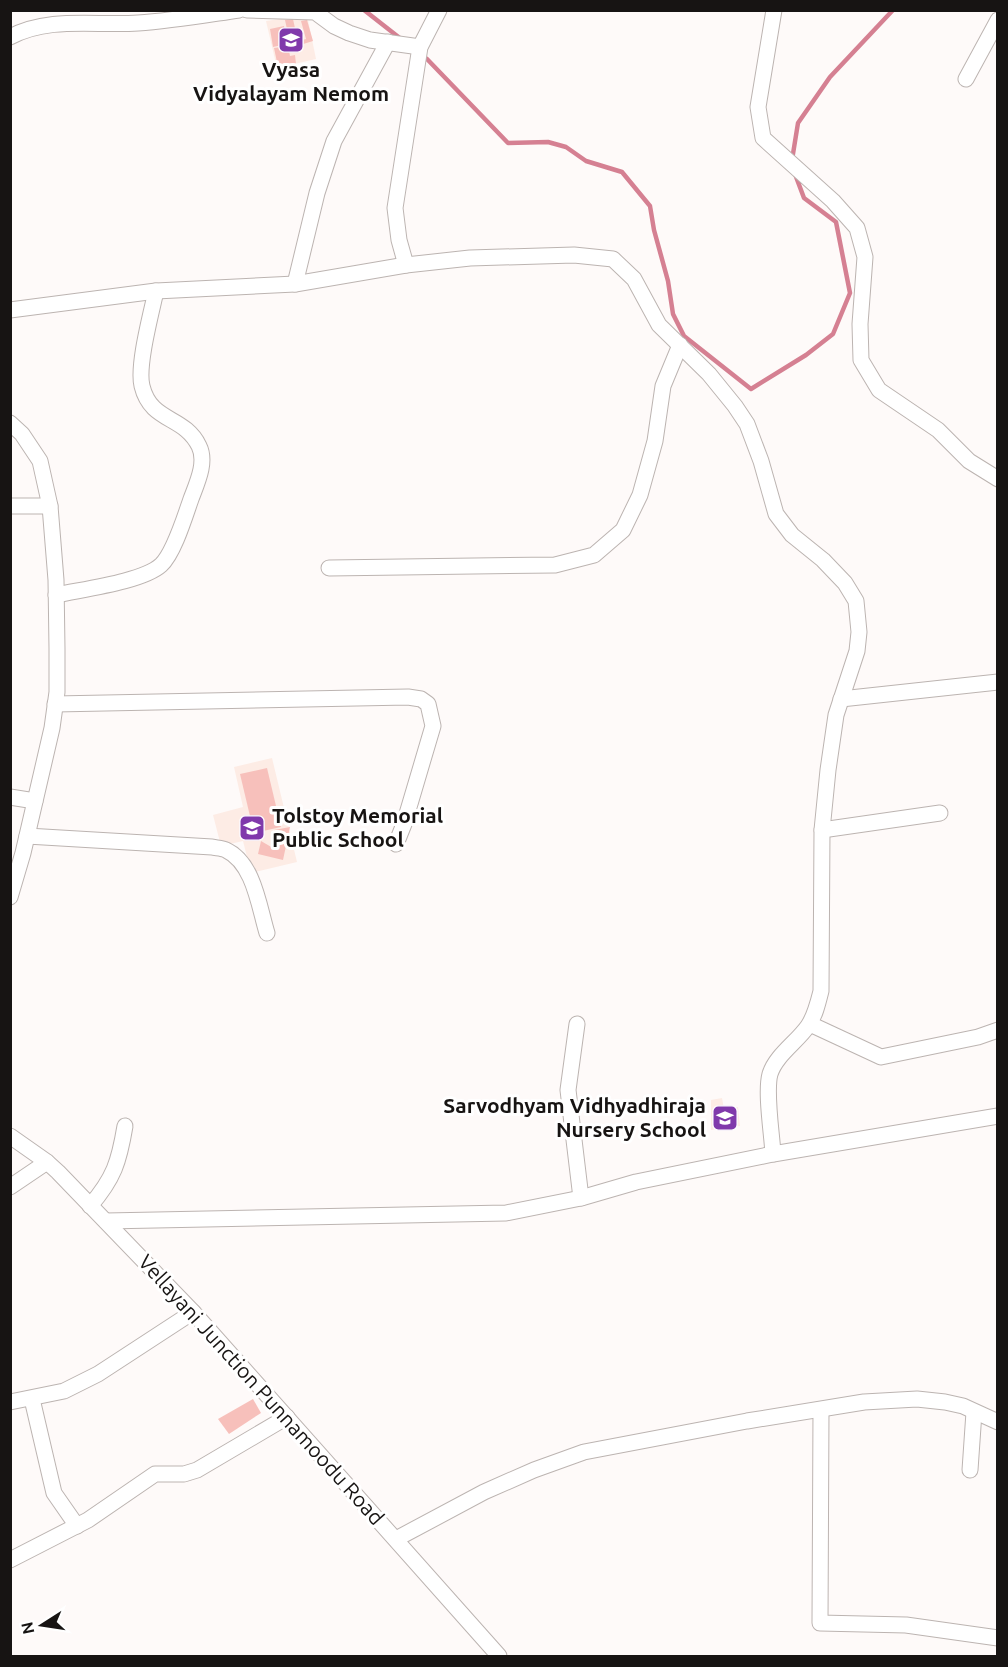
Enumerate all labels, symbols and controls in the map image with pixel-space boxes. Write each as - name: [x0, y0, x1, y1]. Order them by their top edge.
- school or university icon: Vyasa Vidyalayam Nemom: [276, 25, 306, 55]
- place label: Vyasa Vidyalayam Nemom: [193, 57, 389, 105]
- place label: Tolstoy Memorial Public School: [272, 803, 443, 851]
- school or university icon: Tolstoy Memorial Public School: [237, 813, 267, 843]
- place label: Sarvodhyam Vidhyadhiraja Nursery School: [443, 1093, 706, 1141]
- school or university icon: Sarvodhyam Vidhyadhiraja Nursery School: [710, 1103, 740, 1133]
- street label: Vellayani Junction Punnamoodu Road: [134, 1249, 389, 1529]
- north arrow: [12, 1595, 72, 1655]
- text: N: [17, 1620, 37, 1636]

